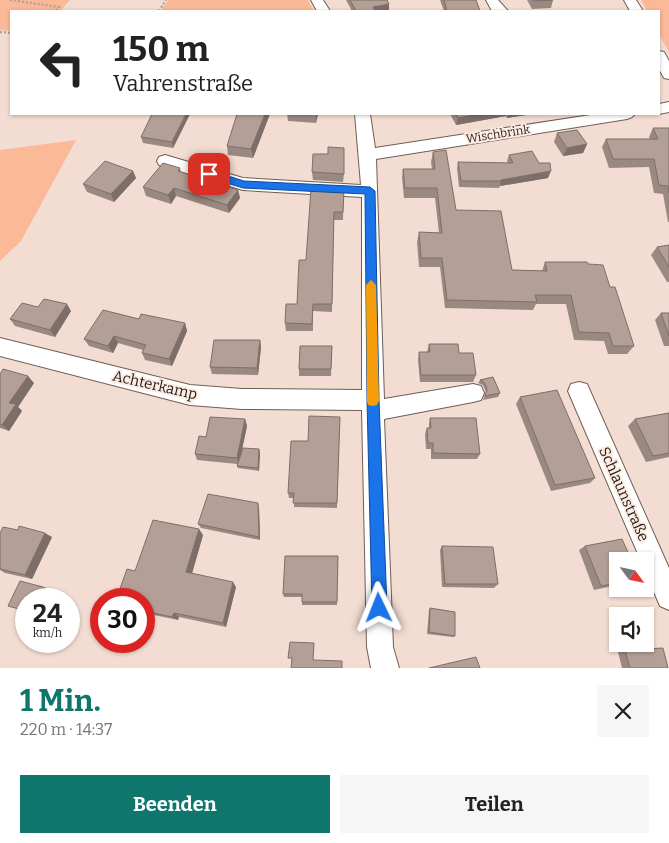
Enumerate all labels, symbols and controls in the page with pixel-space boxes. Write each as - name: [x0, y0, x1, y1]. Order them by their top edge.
- text: 150 m: [113, 28, 209, 70]
- icon: left: [30, 30, 95, 95]
- text: Vahrenstraße: [113, 70, 253, 97]
- street label: Wischbrink: [465, 122, 531, 146]
- pin: [188, 153, 230, 195]
- icon: arrive: [195, 160, 223, 188]
- street label: Achterkamp: [111, 367, 199, 404]
- street label: Schlaunstraße: [595, 444, 653, 544]
- north arrow: [609, 552, 654, 598]
- map controls: [609, 552, 654, 652]
- position arrow: [352, 581, 404, 633]
- speed limit sign: 30: [90, 588, 155, 653]
- text: 24: [33, 599, 62, 629]
- button: sound: [609, 607, 654, 652]
- text: km/h: [33, 626, 62, 640]
- text: 1 Min.: [20, 683, 101, 719]
- button: close: [597, 685, 649, 737]
- text: 220 m · 14:37: [20, 720, 112, 739]
- button: Beenden: [20, 775, 330, 833]
- button: Teilen: [340, 775, 649, 833]

